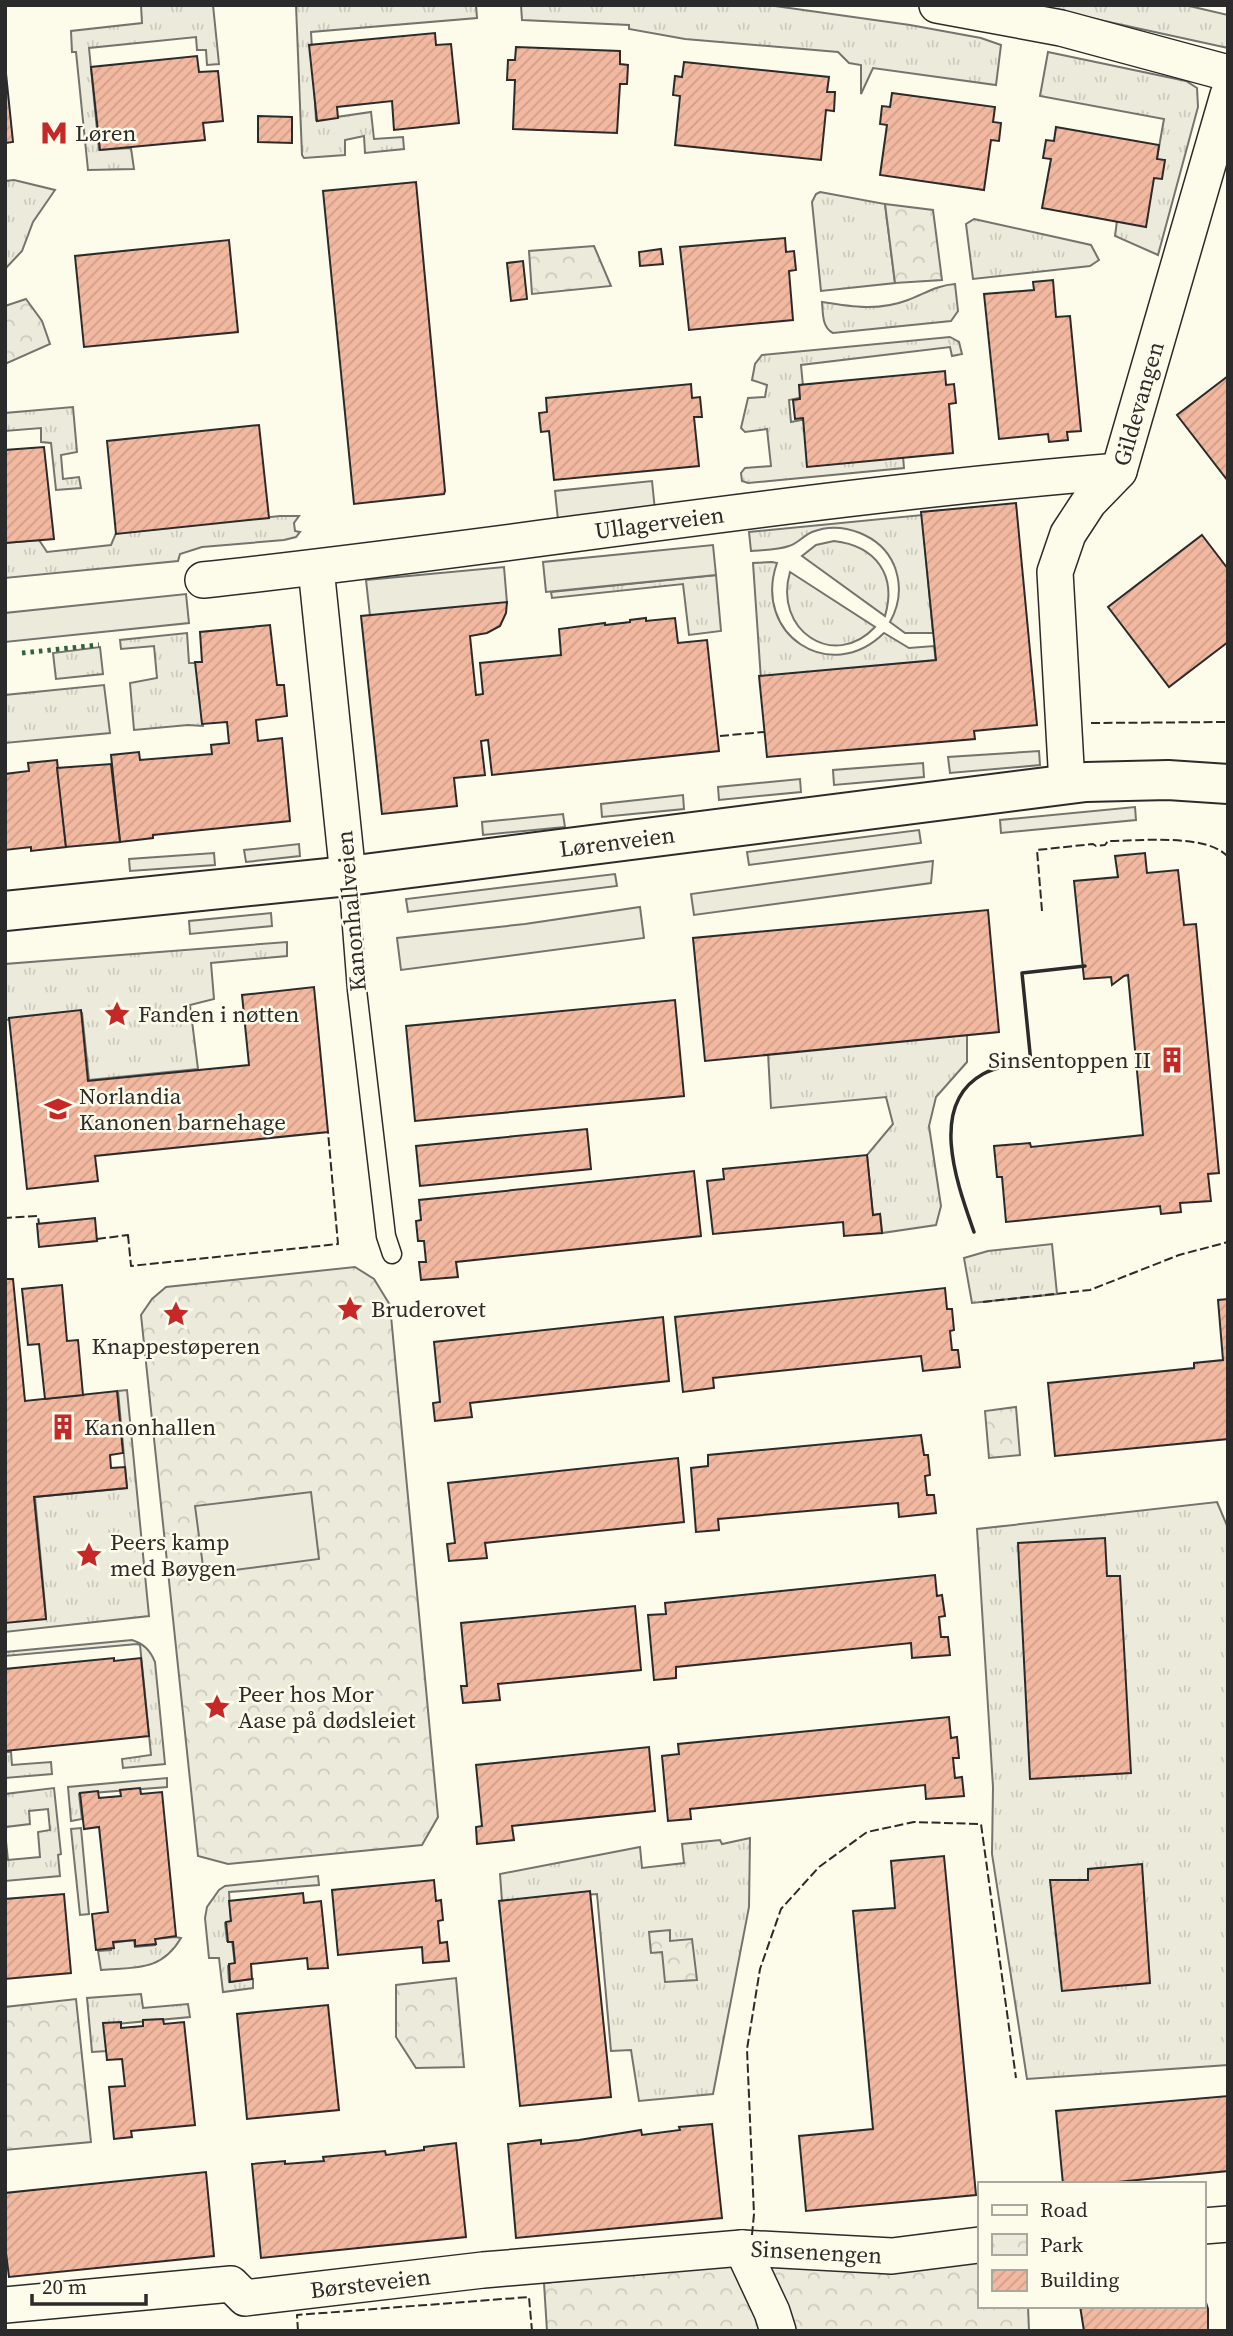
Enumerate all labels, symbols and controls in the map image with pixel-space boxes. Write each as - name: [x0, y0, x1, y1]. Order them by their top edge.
- place label: Løren: [75, 117, 137, 149]
- metro station icon: Løren: [39, 118, 69, 148]
- street label: Gildevangen: [1105, 338, 1172, 470]
- street label: Ullagerveien: [593, 498, 726, 547]
- street label: Lørenveien: [557, 819, 677, 865]
- street label: Kanonhallveien: [328, 829, 374, 993]
- place label: Fanden i nøtten: [138, 998, 299, 1030]
- place icon: Fanden i nøtten: [102, 999, 132, 1029]
- place label: Sinsentoppen II: [988, 1044, 1151, 1076]
- building icon: Sinsentoppen II: [1157, 1045, 1187, 1075]
- place label: Norlandia Kanonen barnehage: [79, 1080, 286, 1138]
- school or university icon: Norlandia Kanonen barnehage: [43, 1094, 73, 1124]
- place label: Bruderovet: [371, 1293, 486, 1325]
- place icon: Bruderovet: [335, 1294, 365, 1324]
- place icon: Knappestøperen: [161, 1299, 191, 1329]
- place label: Knappestøperen: [91, 1330, 261, 1362]
- place label: Kanonhallen: [84, 1411, 216, 1443]
- building icon: Kanonhallen: [48, 1412, 78, 1442]
- place label: Peers kamp med Bøygen: [110, 1526, 236, 1584]
- place icon: Peers kamp med Bøygen: [74, 1540, 104, 1570]
- place label: Peer hos Mor Aase på dødsleiet: [238, 1678, 416, 1736]
- place icon: Peer hos Mor Aase på dødsleiet: [202, 1692, 232, 1722]
- legend: [978, 2182, 1205, 2308]
- text: Road: [1040, 2195, 1088, 2224]
- text: Park: [1040, 2230, 1084, 2259]
- street label: Sinsenengen: [750, 2233, 883, 2271]
- street label: Børsteveien: [308, 2260, 432, 2306]
- scale bar: [32, 2262, 145, 2306]
- text: Building: [1040, 2265, 1119, 2294]
- text: 20 m: [42, 2272, 87, 2301]

